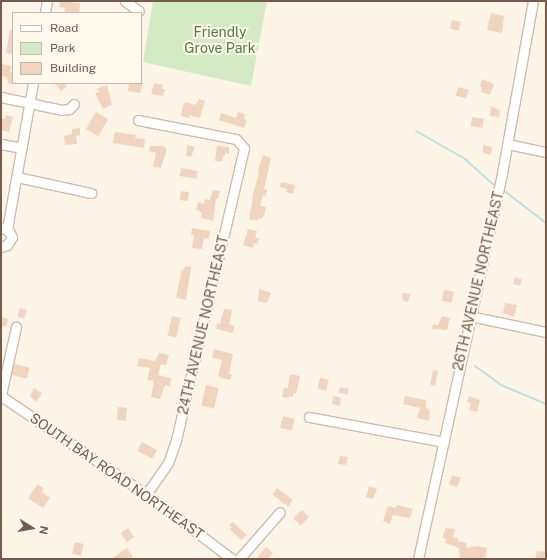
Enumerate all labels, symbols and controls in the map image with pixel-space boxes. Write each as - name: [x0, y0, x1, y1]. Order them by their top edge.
- legend: [12, 12, 142, 84]
- text: Road: [50, 21, 78, 35]
- park label: Friendly Grove Park: [184, 24, 256, 56]
- text: Park: [50, 41, 76, 55]
- text: Building: [50, 61, 96, 75]
- street label: 26TH AVENUE NORTHEAST: [449, 190, 507, 372]
- street label: 24TH AVENUE NORTHEAST: [174, 234, 232, 416]
- street label: SOUTH BAY ROAD NORTHEAST: [27, 409, 207, 543]
- north arrow: [12, 508, 52, 548]

